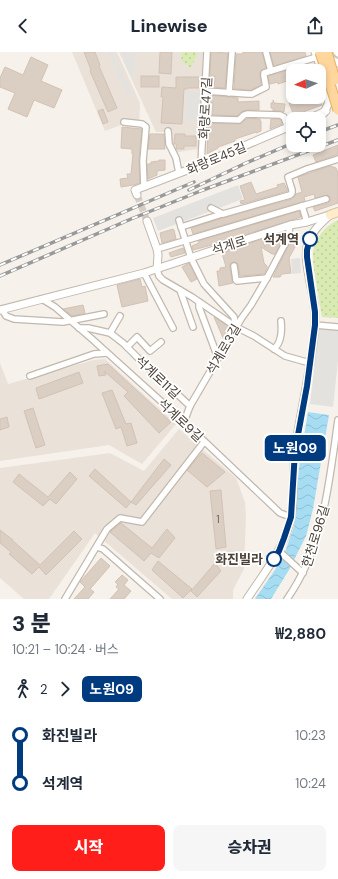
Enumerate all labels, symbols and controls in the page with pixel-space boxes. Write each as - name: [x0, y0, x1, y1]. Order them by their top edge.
- text: Linewise: [130, 14, 208, 38]
- icon: back: [12, 15, 34, 37]
- icon: share: [304, 15, 326, 37]
- north arrow: [286, 64, 326, 104]
- map controls: [286, 64, 326, 152]
- street label: 화랑로47길: [195, 76, 216, 140]
- button: locate: [286, 112, 326, 152]
- street label: 화랑로45길: [184, 138, 249, 179]
- place label: 석계역: [263, 231, 299, 248]
- marker: 석계역: [302, 231, 318, 247]
- street label: 석계로: [209, 232, 249, 259]
- street label: 석계로3길: [202, 321, 245, 378]
- street label: 석계로11길: [131, 352, 184, 403]
- street label: 석계로9길: [154, 395, 207, 446]
- line badge: 노원09: [267, 435, 323, 461]
- text: 노원09: [273, 439, 317, 457]
- street label: 한천로96길: [298, 503, 333, 569]
- house number: 1: [216, 512, 220, 526]
- place label: 화진빌라: [215, 551, 263, 568]
- marker: 화진빌라: [266, 551, 282, 567]
- text: 3 분: [12, 609, 51, 638]
- text: ₩2,880: [275, 624, 326, 644]
- text: 10:21 – 10:24 · 버스: [12, 641, 119, 658]
- icon: walk: [12, 678, 34, 700]
- icon: forward: [54, 678, 76, 700]
- text: 노원09: [90, 680, 134, 698]
- text: 2: [40, 681, 48, 698]
- text: 화진빌라: [42, 726, 97, 746]
- text: 10:23: [295, 727, 326, 744]
- text: 석계역: [42, 774, 83, 794]
- text: 10:24: [295, 775, 326, 792]
- button: 시작: [12, 825, 165, 871]
- button: 승차권: [173, 825, 326, 871]

